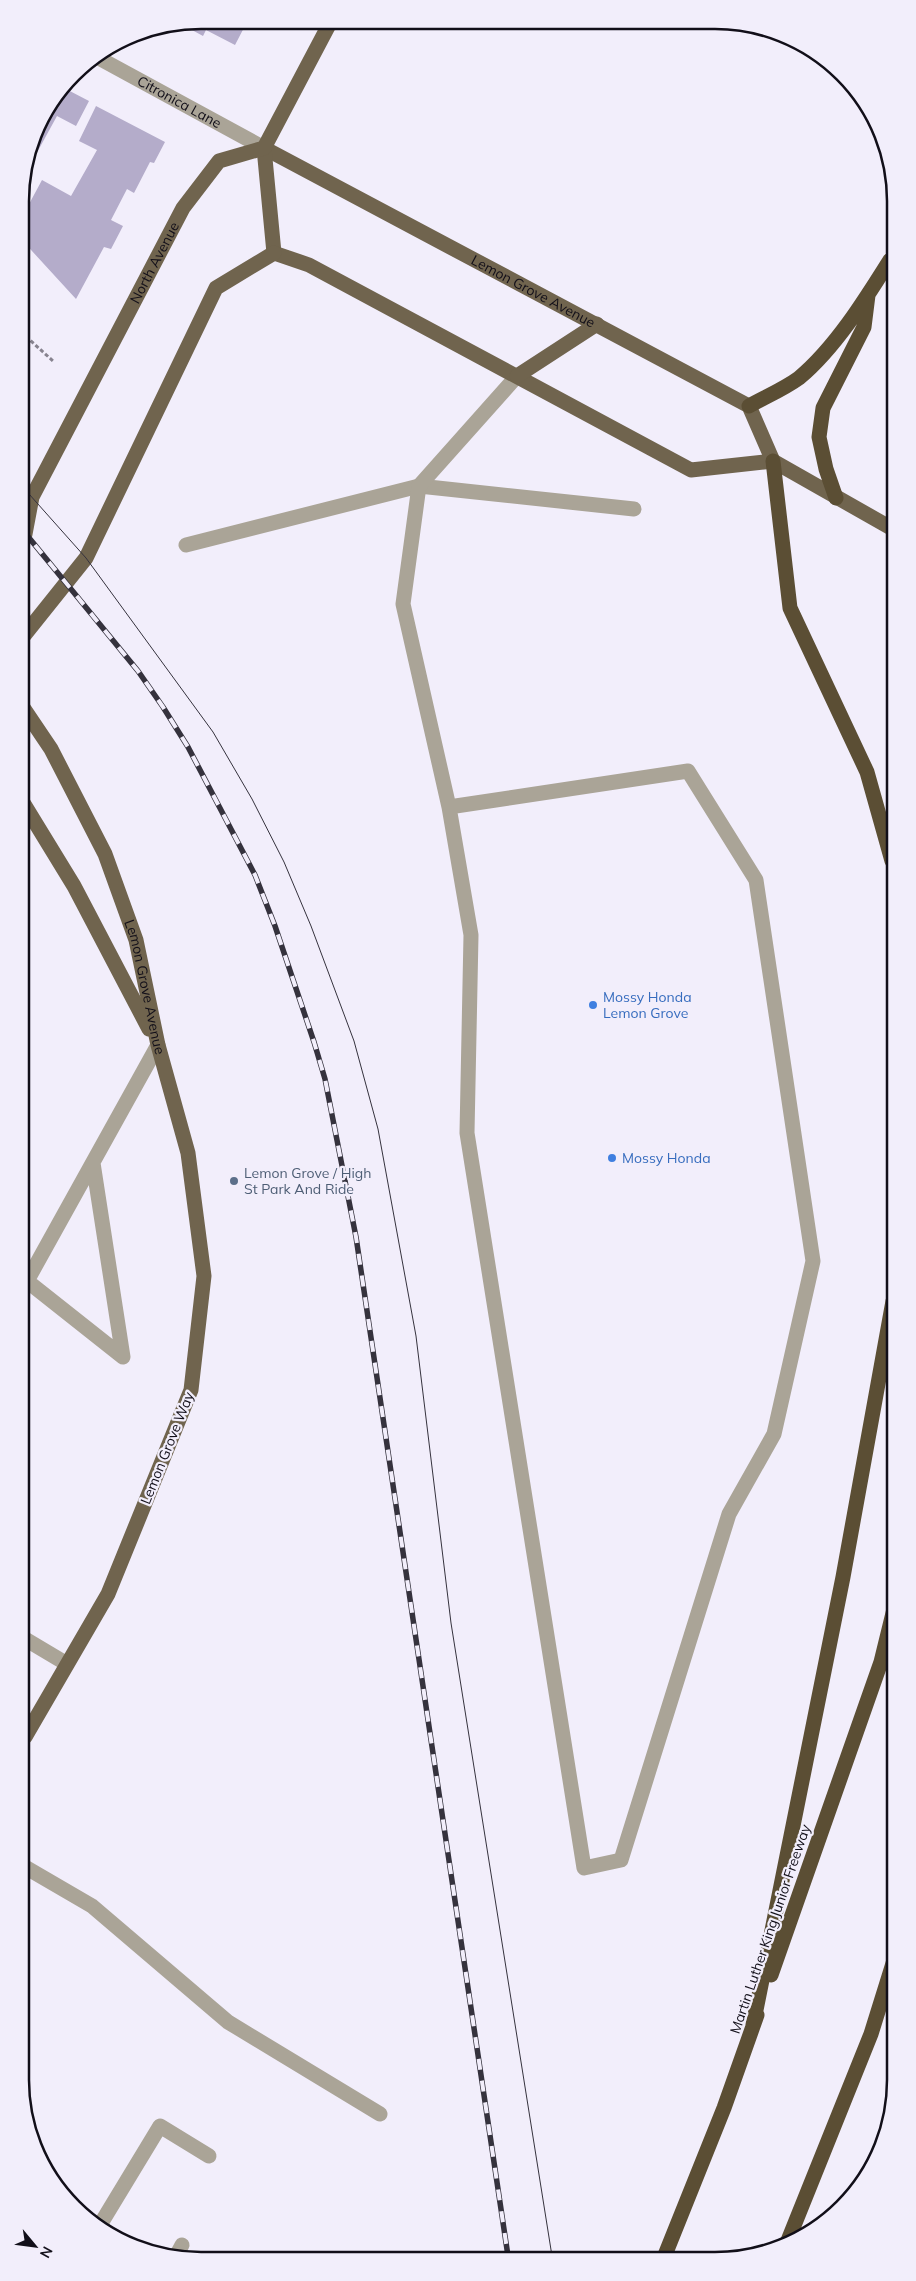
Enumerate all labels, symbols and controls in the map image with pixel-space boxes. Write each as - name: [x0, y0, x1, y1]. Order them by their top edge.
- street label: Citronica Lane: [134, 72, 225, 132]
- street label: North Avenue: [126, 219, 183, 306]
- street label: Lemon Grove Avenue: [468, 251, 598, 332]
- street label: Lemon Grove Avenue: [120, 917, 169, 1056]
- place label: Mossy Honda Lemon Grove: [603, 988, 692, 1022]
- marker: Mossy Honda Lemon Grove: [587, 999, 599, 1011]
- place label: Mossy Honda: [622, 1149, 711, 1167]
- marker: Mossy Honda: [606, 1152, 618, 1164]
- place label: Lemon Grove / High St Park And Ride: [244, 1164, 371, 1198]
- marker: Lemon Grove / High St Park And Ride: [228, 1175, 240, 1187]
- street label: Lemon Grove Way: [136, 1389, 198, 1507]
- street label: Martin Luther King Junior Freeway: [726, 1821, 815, 2036]
- north arrow: [10, 2221, 60, 2271]
- text: N: [36, 2243, 57, 2261]

